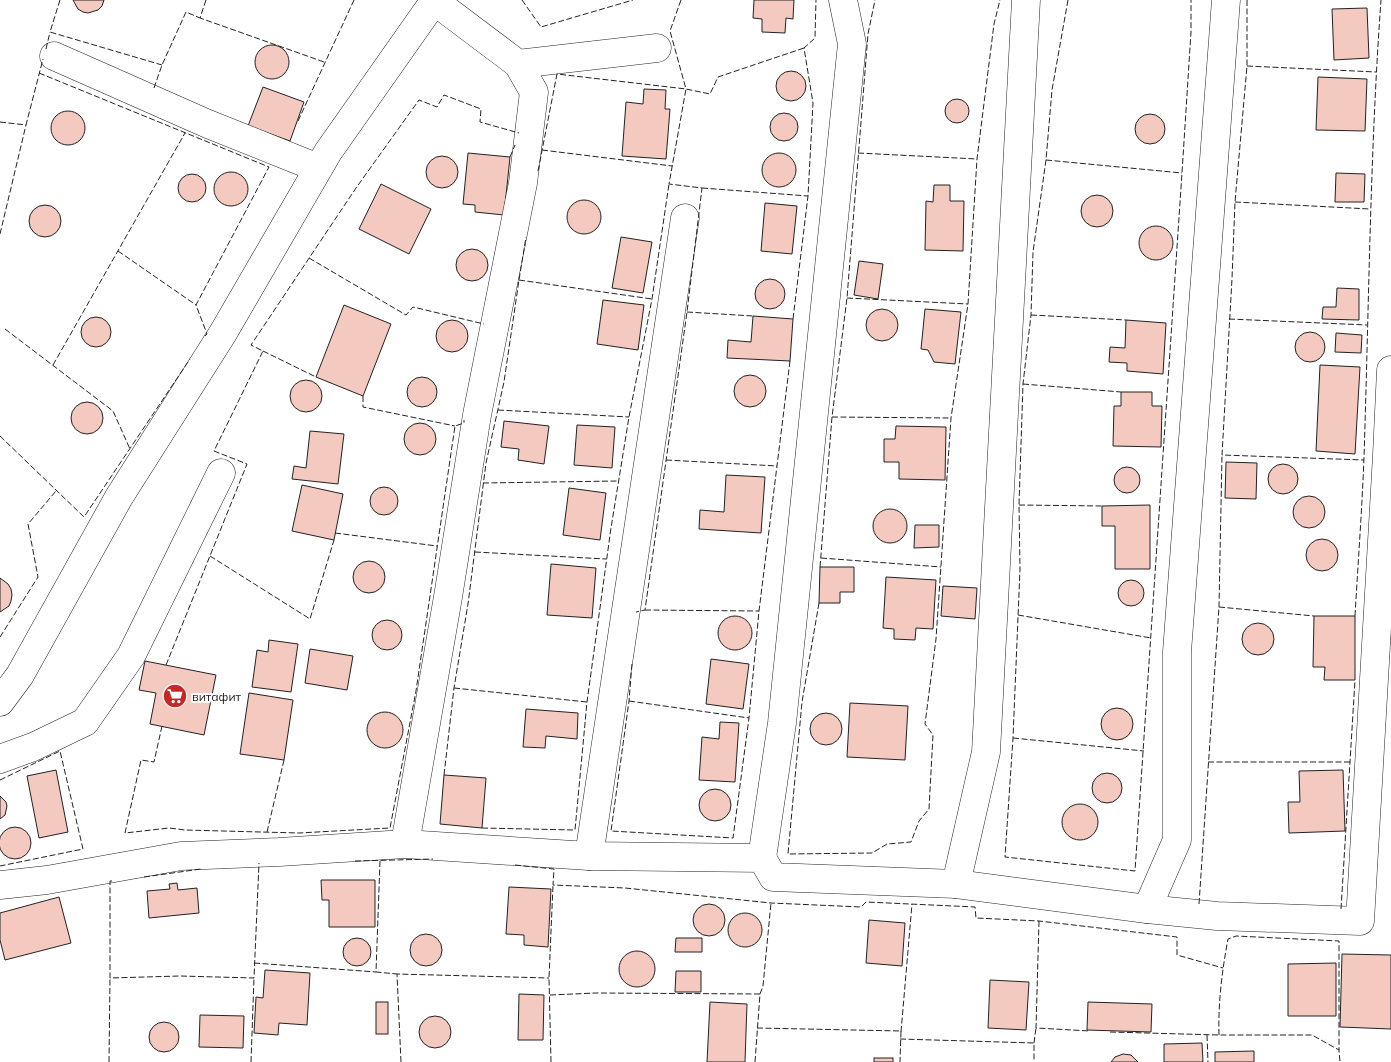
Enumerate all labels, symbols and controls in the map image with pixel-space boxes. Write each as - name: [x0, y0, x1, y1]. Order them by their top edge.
- supermarket icon: витафит: [162, 683, 188, 709]
- place label: витафит: [192, 689, 242, 704]

